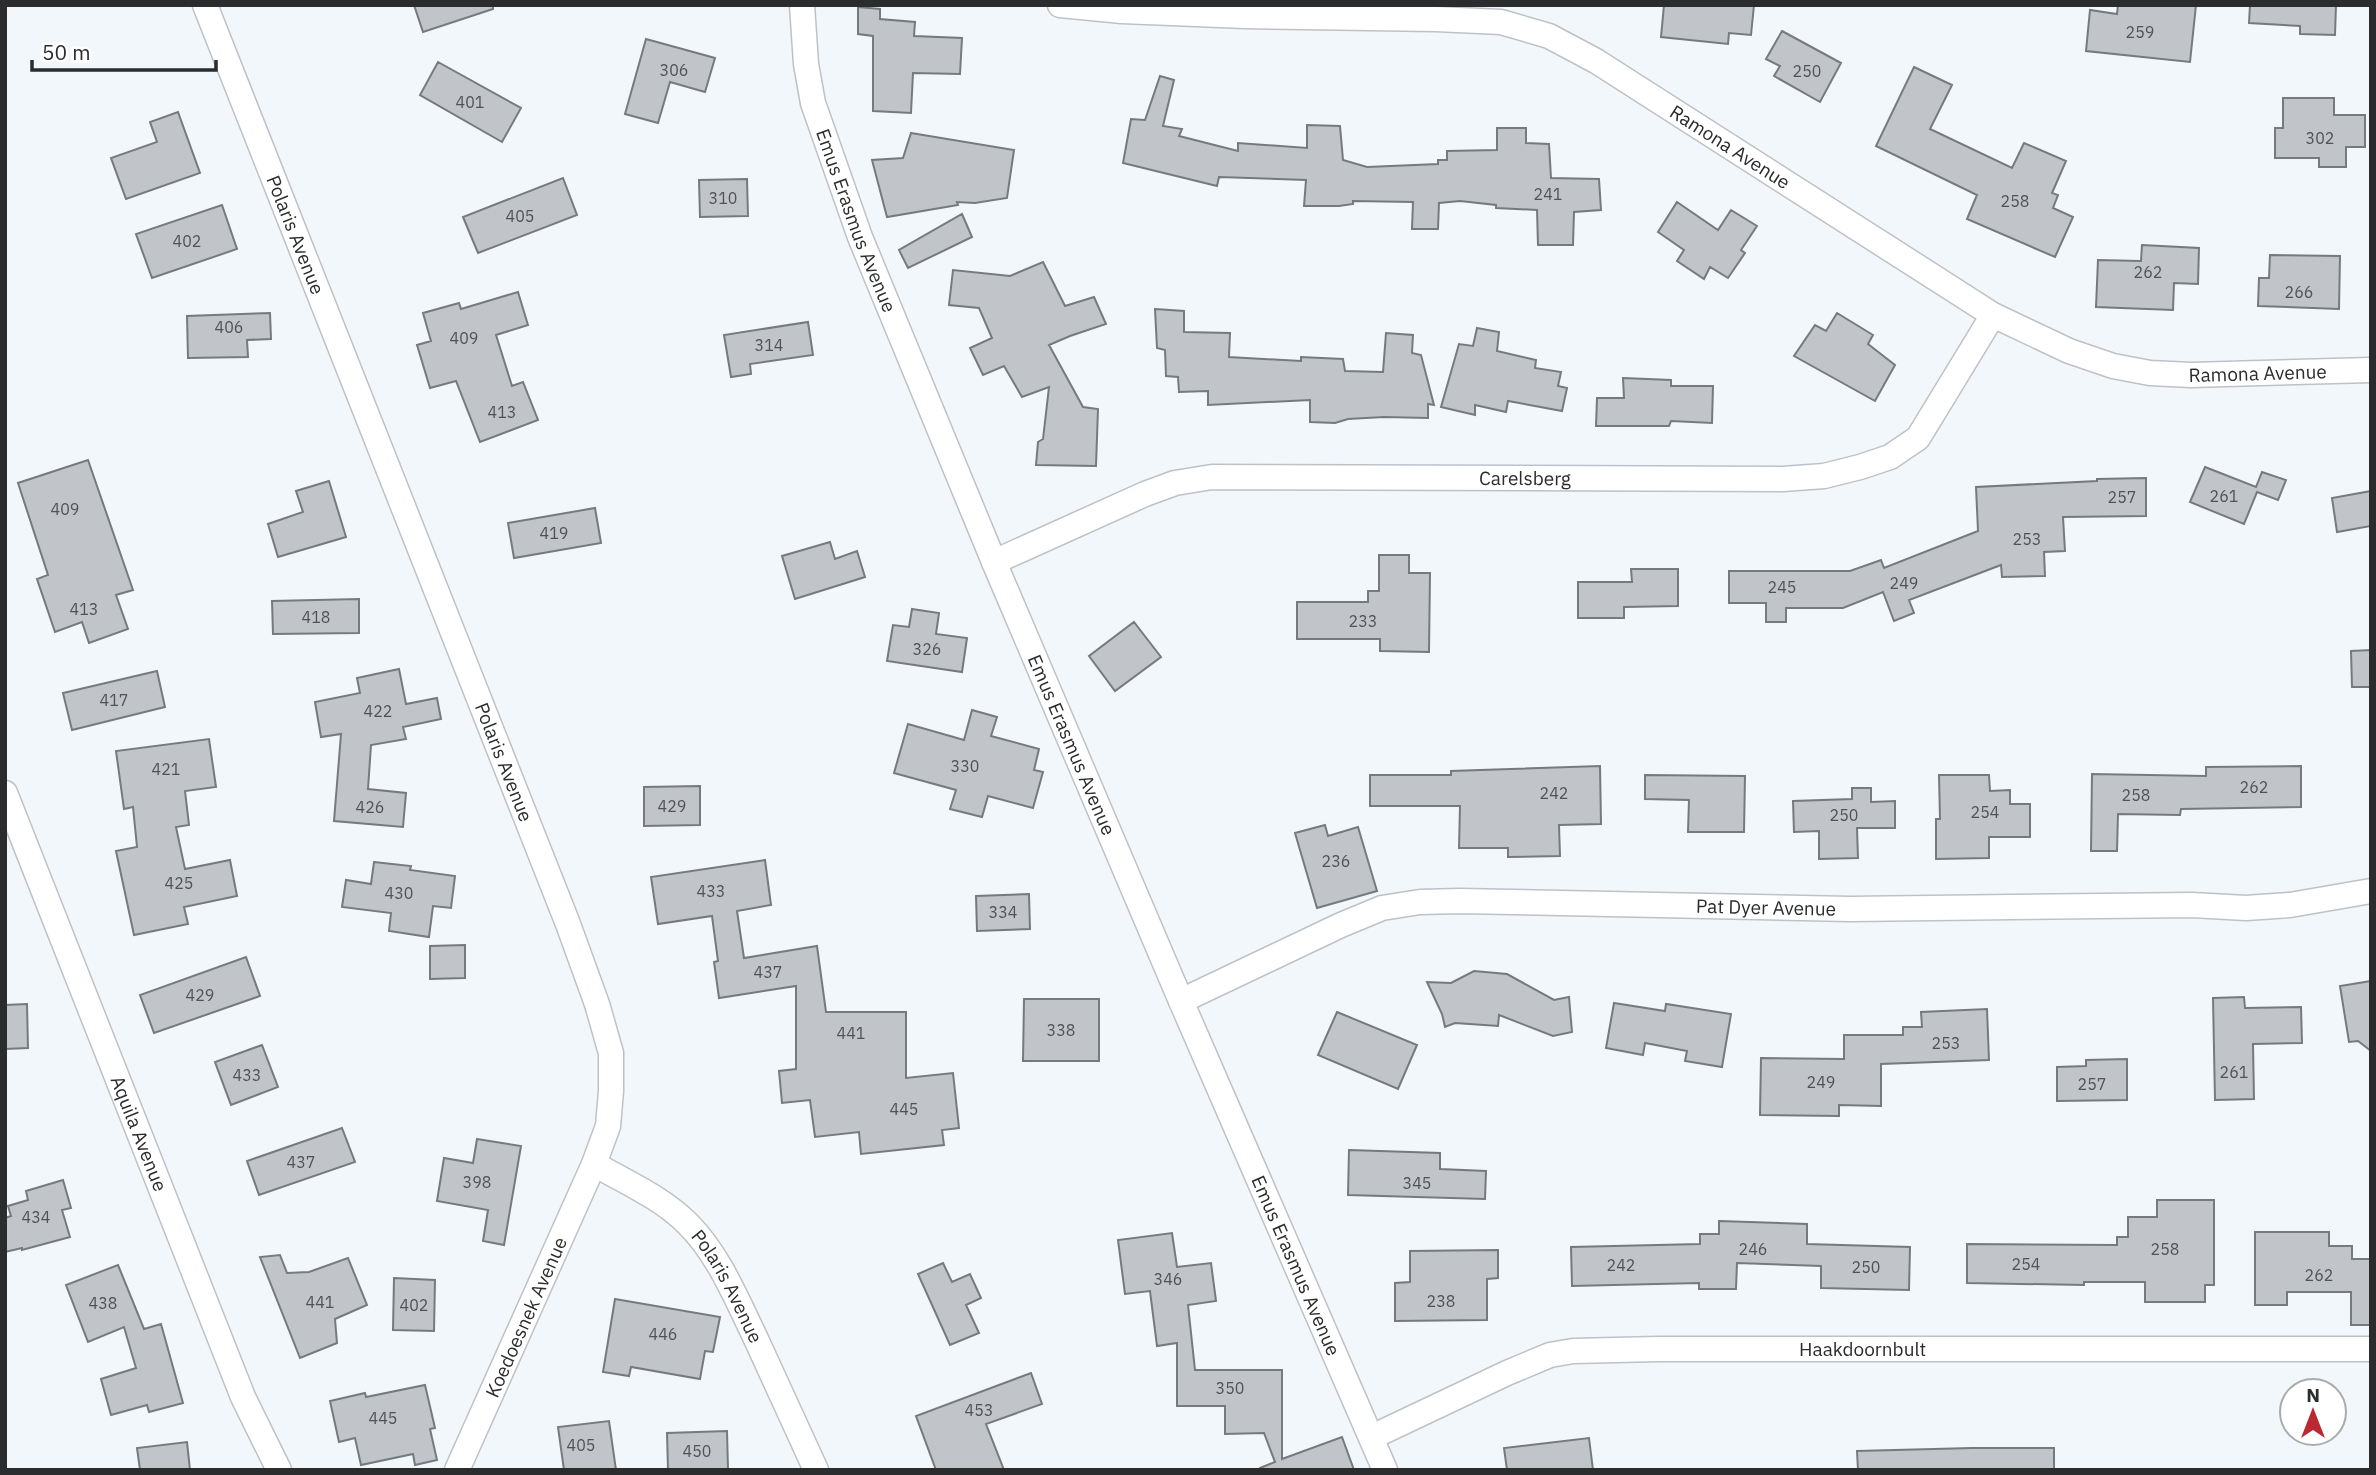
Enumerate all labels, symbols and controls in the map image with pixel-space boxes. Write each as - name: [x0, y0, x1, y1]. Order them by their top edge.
- house number: 259: [2126, 22, 2154, 42]
- scale bar: [32, 28, 215, 72]
- text: 50 m: [42, 38, 91, 66]
- house number: 306: [660, 60, 688, 80]
- house number: 250: [1793, 61, 1821, 81]
- house number: 401: [456, 92, 484, 112]
- street label: Ramona Avenue: [1665, 99, 1795, 194]
- street label: Emus Erasmus Avenue: [811, 126, 902, 316]
- house number: 302: [2306, 128, 2334, 148]
- street label: Polaris Avenue: [261, 172, 330, 298]
- house number: 241: [1534, 184, 1562, 204]
- house number: 310: [709, 188, 737, 208]
- house number: 258: [2001, 191, 2029, 211]
- house number: 405: [506, 206, 534, 226]
- house number: 402: [173, 231, 201, 251]
- house number: 262: [2134, 262, 2162, 282]
- house number: 266: [2285, 282, 2313, 302]
- house number: 406: [215, 317, 243, 337]
- house number: 409: [450, 328, 478, 348]
- house number: 314: [755, 335, 783, 355]
- street label: Ramona Avenue: [2188, 359, 2327, 387]
- house number: 413: [488, 402, 516, 422]
- street label: Carelsberg: [1479, 466, 1571, 490]
- house number: 261: [2210, 486, 2238, 506]
- house number: 257: [2108, 487, 2136, 507]
- house number: 409: [51, 499, 79, 519]
- house number: 419: [540, 523, 568, 543]
- house number: 253: [2013, 529, 2041, 549]
- house number: 249: [1890, 573, 1918, 593]
- house number: 245: [1768, 577, 1796, 597]
- house number: 413: [70, 599, 98, 619]
- house number: 418: [302, 607, 330, 627]
- house number: 233: [1349, 611, 1377, 631]
- house number: 326: [913, 639, 941, 659]
- street label: Emus Erasmus Avenue: [1023, 651, 1121, 839]
- house number: 417: [100, 690, 128, 710]
- street label: Polaris Avenue: [470, 699, 538, 825]
- house number: 422: [364, 701, 392, 721]
- house number: 330: [951, 756, 979, 776]
- house number: 421: [152, 759, 180, 779]
- house number: 262: [2240, 777, 2268, 797]
- house number: 242: [1540, 783, 1568, 803]
- house number: 258: [2122, 785, 2150, 805]
- house number: 429: [658, 796, 686, 816]
- house number: 426: [356, 797, 384, 817]
- house number: 254: [1971, 802, 1999, 822]
- house number: 250: [1830, 805, 1858, 825]
- house number: 236: [1322, 851, 1350, 871]
- house number: 425: [165, 873, 193, 893]
- house number: 433: [697, 881, 725, 901]
- house number: 430: [385, 883, 413, 903]
- street label: Pat Dyer Avenue: [1696, 894, 1836, 921]
- house number: 334: [989, 902, 1017, 922]
- house number: 437: [754, 962, 782, 982]
- house number: 429: [186, 985, 214, 1005]
- house number: 338: [1047, 1020, 1075, 1040]
- house number: 441: [837, 1023, 865, 1043]
- house number: 253: [1932, 1033, 1960, 1053]
- house number: 261: [2220, 1062, 2248, 1082]
- house number: 433: [233, 1065, 261, 1085]
- street label: Aquila Avenue: [106, 1072, 173, 1195]
- house number: 249: [1807, 1072, 1835, 1092]
- house number: 257: [2078, 1074, 2106, 1094]
- house number: 445: [890, 1099, 918, 1119]
- house number: 437: [287, 1152, 315, 1172]
- house number: 398: [463, 1172, 491, 1192]
- street label: Emus Erasmus Avenue: [1246, 1172, 1346, 1359]
- house number: 345: [1403, 1173, 1431, 1193]
- house number: 434: [22, 1207, 50, 1227]
- street label: Polaris Avenue: [686, 1224, 768, 1347]
- street label: Koedoesnek Avenue: [480, 1233, 572, 1401]
- house number: 246: [1739, 1239, 1767, 1259]
- house number: 258: [2151, 1239, 2179, 1259]
- house number: 254: [2012, 1254, 2040, 1274]
- house number: 242: [1607, 1255, 1635, 1275]
- house number: 250: [1852, 1257, 1880, 1277]
- house number: 262: [2305, 1265, 2333, 1285]
- house number: 346: [1154, 1269, 1182, 1289]
- house number: 238: [1427, 1291, 1455, 1311]
- house number: 441: [306, 1292, 334, 1312]
- house number: 438: [89, 1293, 117, 1313]
- house number: 402: [400, 1295, 428, 1315]
- house number: 446: [649, 1324, 677, 1344]
- street label: Haakdoornbult: [1799, 1337, 1926, 1361]
- north arrow: [2278, 1377, 2348, 1447]
- house number: 350: [1216, 1378, 1244, 1398]
- text: N: [2306, 1383, 2320, 1407]
- house number: 453: [965, 1400, 993, 1420]
- house number: 445: [369, 1408, 397, 1428]
- house number: 405: [567, 1435, 595, 1455]
- house number: 450: [683, 1441, 711, 1461]

